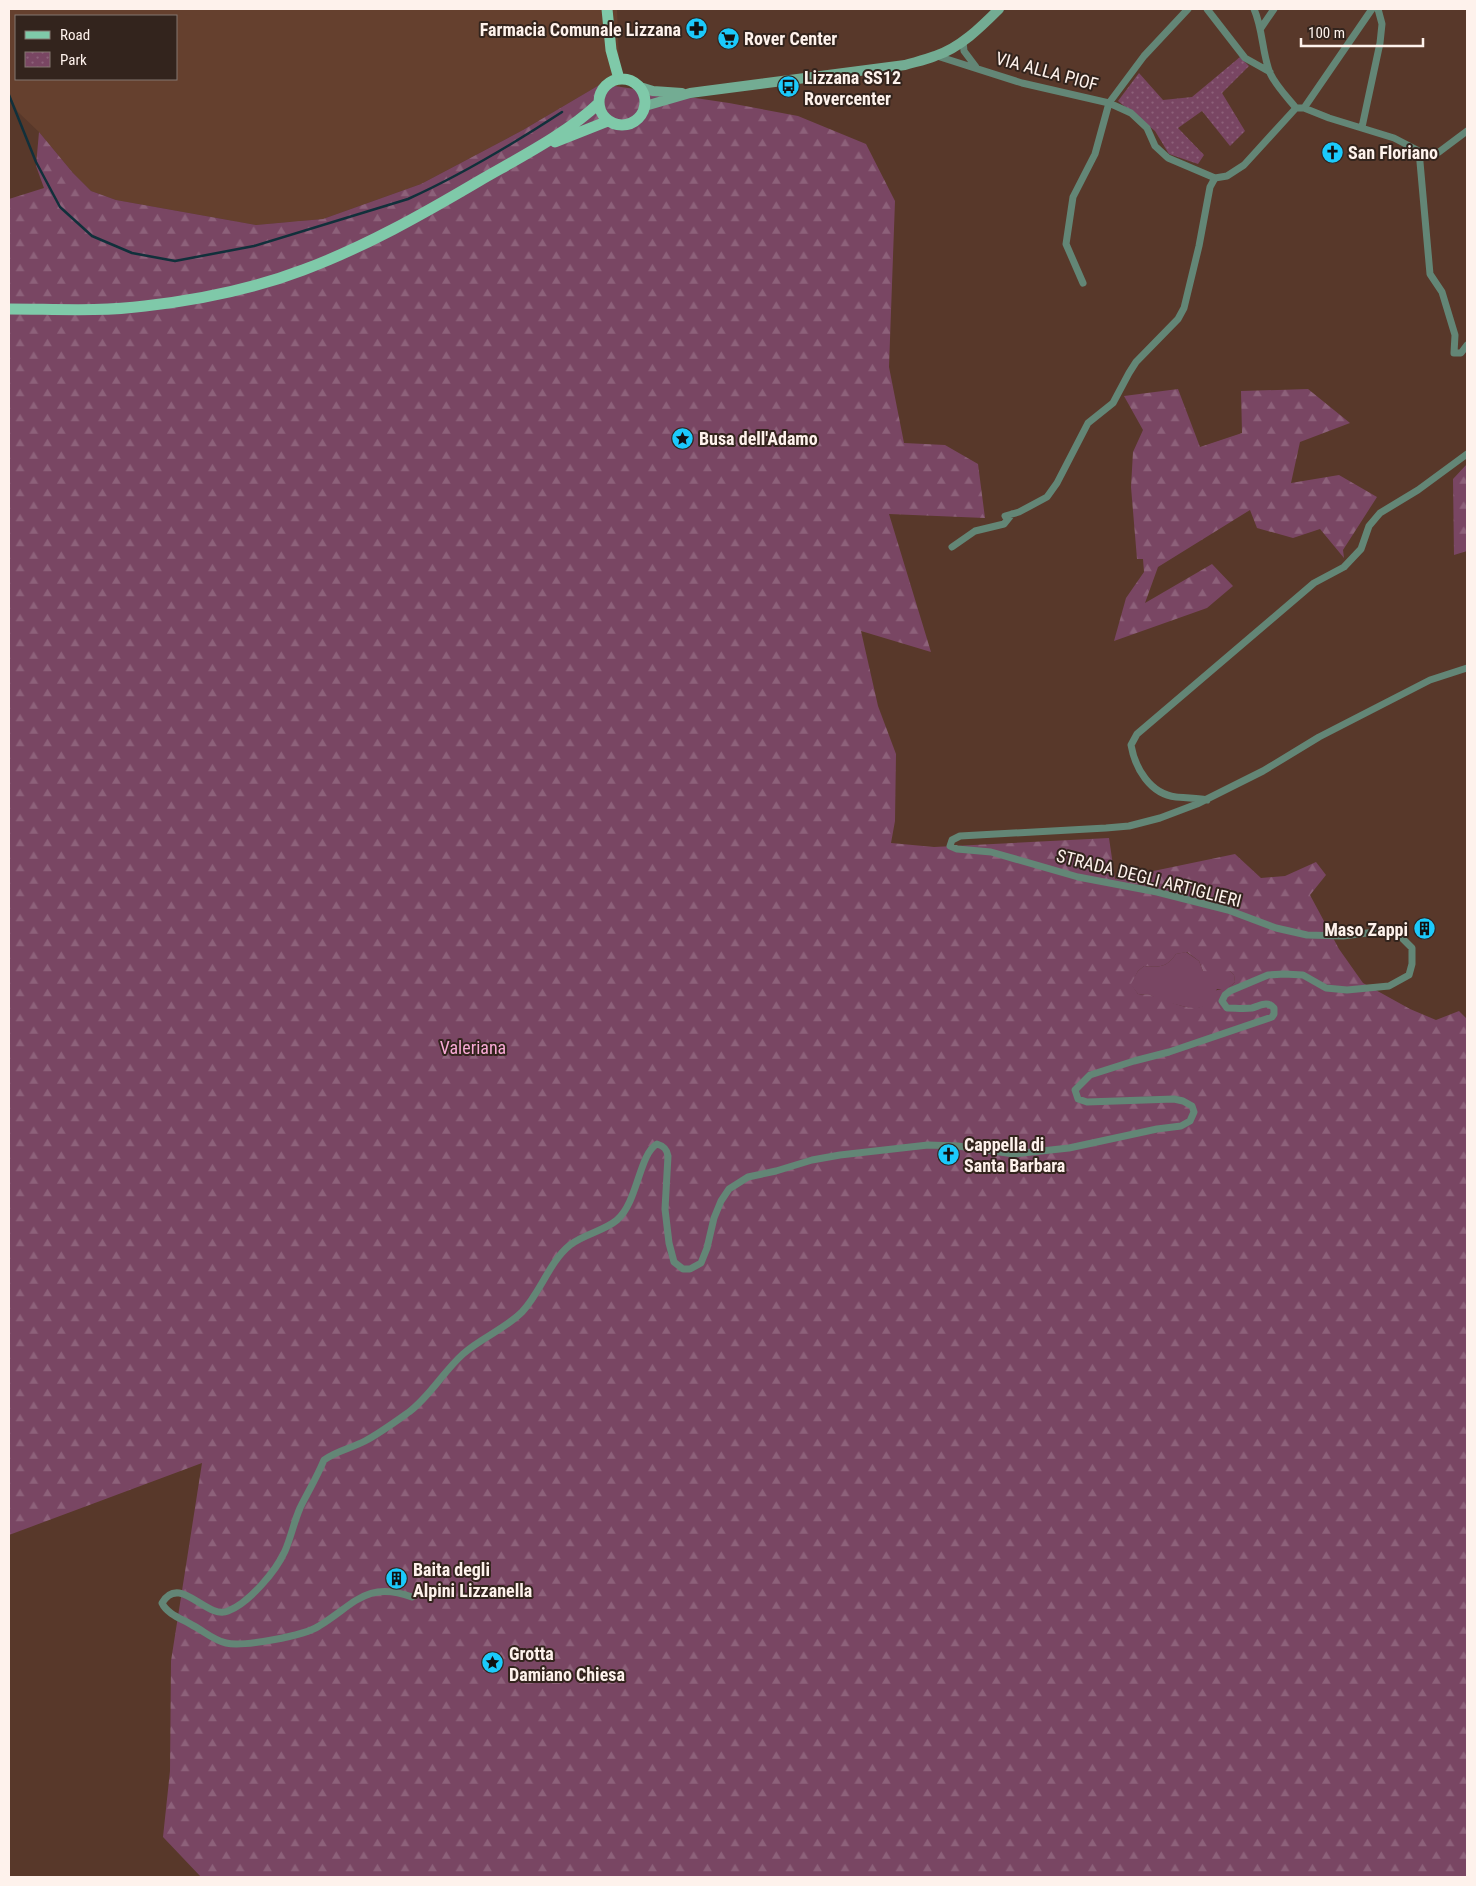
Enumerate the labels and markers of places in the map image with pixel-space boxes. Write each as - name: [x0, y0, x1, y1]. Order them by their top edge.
- pharmacy icon: Farmacia Comunale Lizzana: [685, 17, 709, 41]
- place label: Farmacia Comunale Lizzana: [480, 19, 681, 40]
- supermarket icon: Rover Center: [716, 26, 740, 50]
- place label: Rover Center: [744, 28, 837, 49]
- place label: Lizzana SS12 Rovercenter: [804, 67, 901, 109]
- bus stop icon: Lizzana SS12 Rovercenter: [776, 75, 800, 99]
- church icon: San Floriano: [1320, 140, 1344, 164]
- place label: San Floriano: [1348, 142, 1438, 163]
- place icon: Busa dell'Adamo: [671, 426, 695, 450]
- place label: Busa dell'Adamo: [699, 428, 818, 449]
- building icon: Maso Zappi: [1412, 917, 1436, 941]
- place label: Maso Zappi: [1324, 919, 1408, 940]
- place label: Cappella di Santa Barbara: [964, 1134, 1065, 1176]
- church icon: Cappella di Santa Barbara: [936, 1142, 960, 1166]
- place label: Baita degli Alpini Lizzanella: [413, 1559, 532, 1601]
- building icon: Baita degli Alpini Lizzanella: [385, 1567, 409, 1591]
- place label: Grotta Damiano Chiesa: [509, 1643, 625, 1685]
- place icon: Grotta Damiano Chiesa: [481, 1651, 505, 1675]

